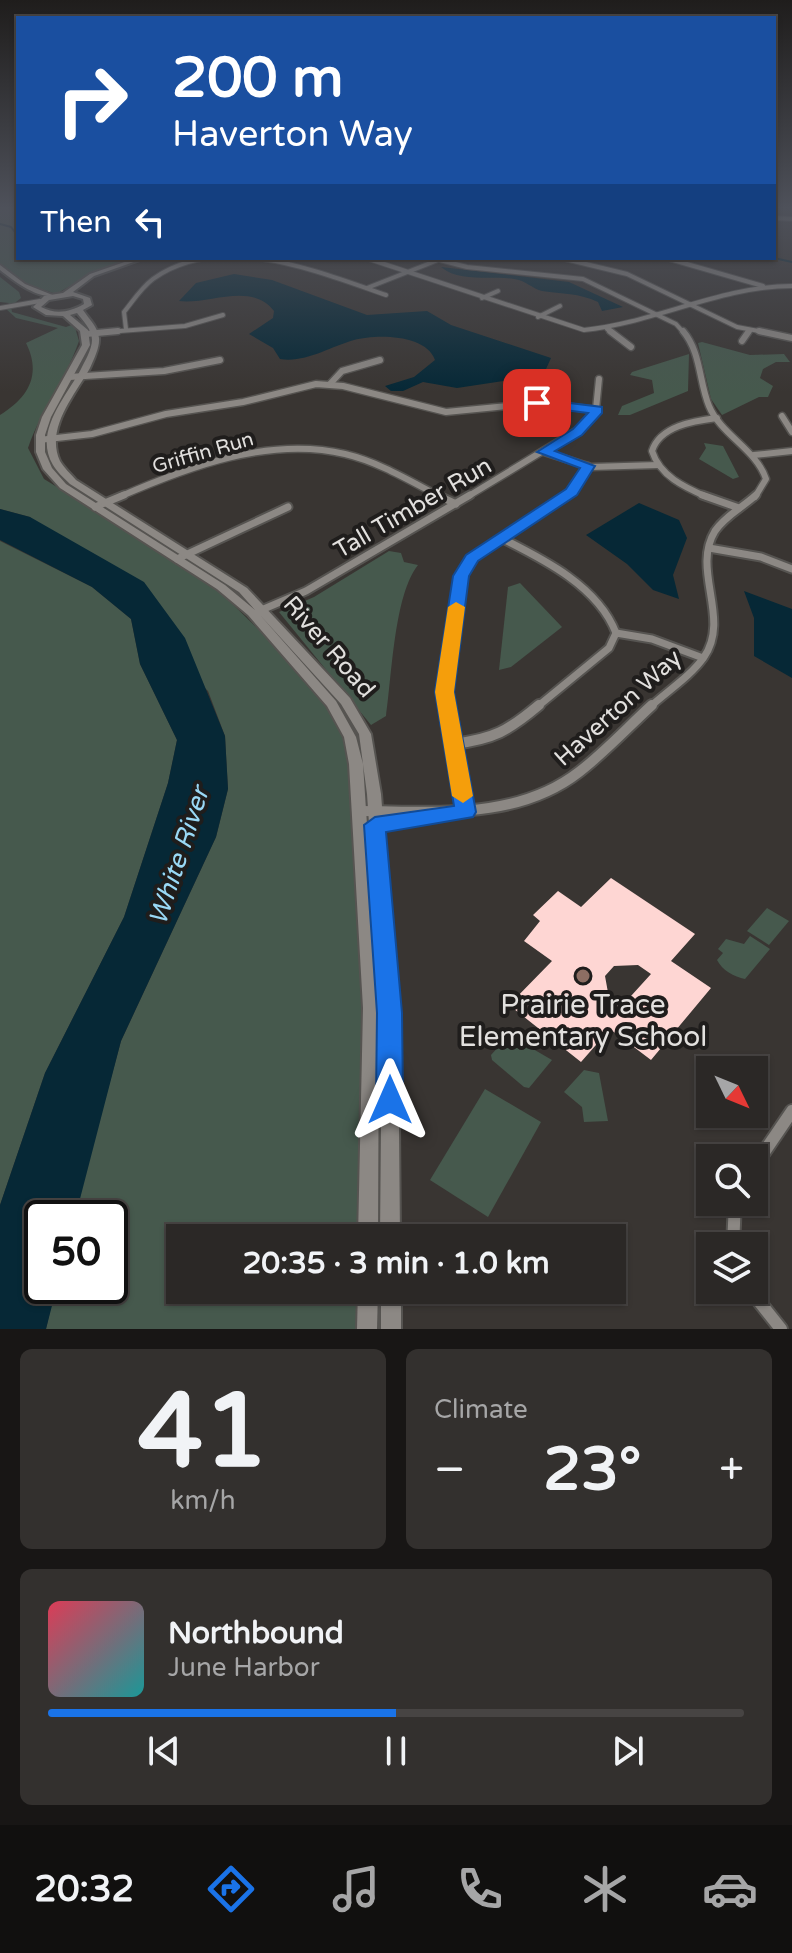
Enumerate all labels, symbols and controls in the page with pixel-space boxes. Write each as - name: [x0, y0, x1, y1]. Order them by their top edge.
- text: 200 m: [172, 45, 343, 112]
- icon: right: [40, 48, 144, 152]
- text: Haverton Way: [172, 113, 413, 156]
- icon: left: [128, 200, 172, 244]
- text: Then: [40, 204, 112, 241]
- pin: [503, 369, 571, 437]
- icon: arrive: [515, 381, 559, 425]
- street label: Griffin Run: [150, 427, 256, 479]
- street label: Tall Timber Run: [329, 451, 497, 565]
- street label: River Road: [277, 590, 381, 704]
- street label: Haverton Way: [549, 643, 687, 773]
- water label: White River: [142, 780, 217, 929]
- marker: Prairie Trace Elementary School: [574, 967, 592, 985]
- place label: Prairie Trace Elementary School: [459, 988, 707, 1054]
- north arrow: [696, 1056, 768, 1128]
- map controls: [696, 1056, 768, 1304]
- position arrow: [348, 1058, 432, 1142]
- button: search: [696, 1144, 768, 1216]
- speed limit sign: 50: [24, 1200, 128, 1304]
- button: layers: [696, 1232, 768, 1304]
- text: 20:35 · 3 min · 1.0 km: [242, 1245, 550, 1282]
- text: 41: [138, 1370, 268, 1495]
- text: Climate: [434, 1394, 528, 1425]
- text: 23°: [543, 1434, 641, 1506]
- text: −: [434, 1444, 465, 1497]
- text: +: [719, 1444, 744, 1497]
- text: km/h: [170, 1485, 236, 1516]
- text: Northbound: [168, 1615, 344, 1652]
- text: June Harbor: [168, 1652, 320, 1683]
- icon: previous: [142, 1729, 186, 1773]
- icon: pause: [374, 1729, 418, 1773]
- icon: next: [606, 1729, 650, 1773]
- icon: directions: [203, 1861, 259, 1917]
- icon: music: [328, 1861, 384, 1917]
- icon: phone: [452, 1861, 508, 1917]
- icon: climate: [577, 1861, 633, 1917]
- icon: car: [702, 1861, 758, 1917]
- text: 20:32: [34, 1868, 134, 1911]

